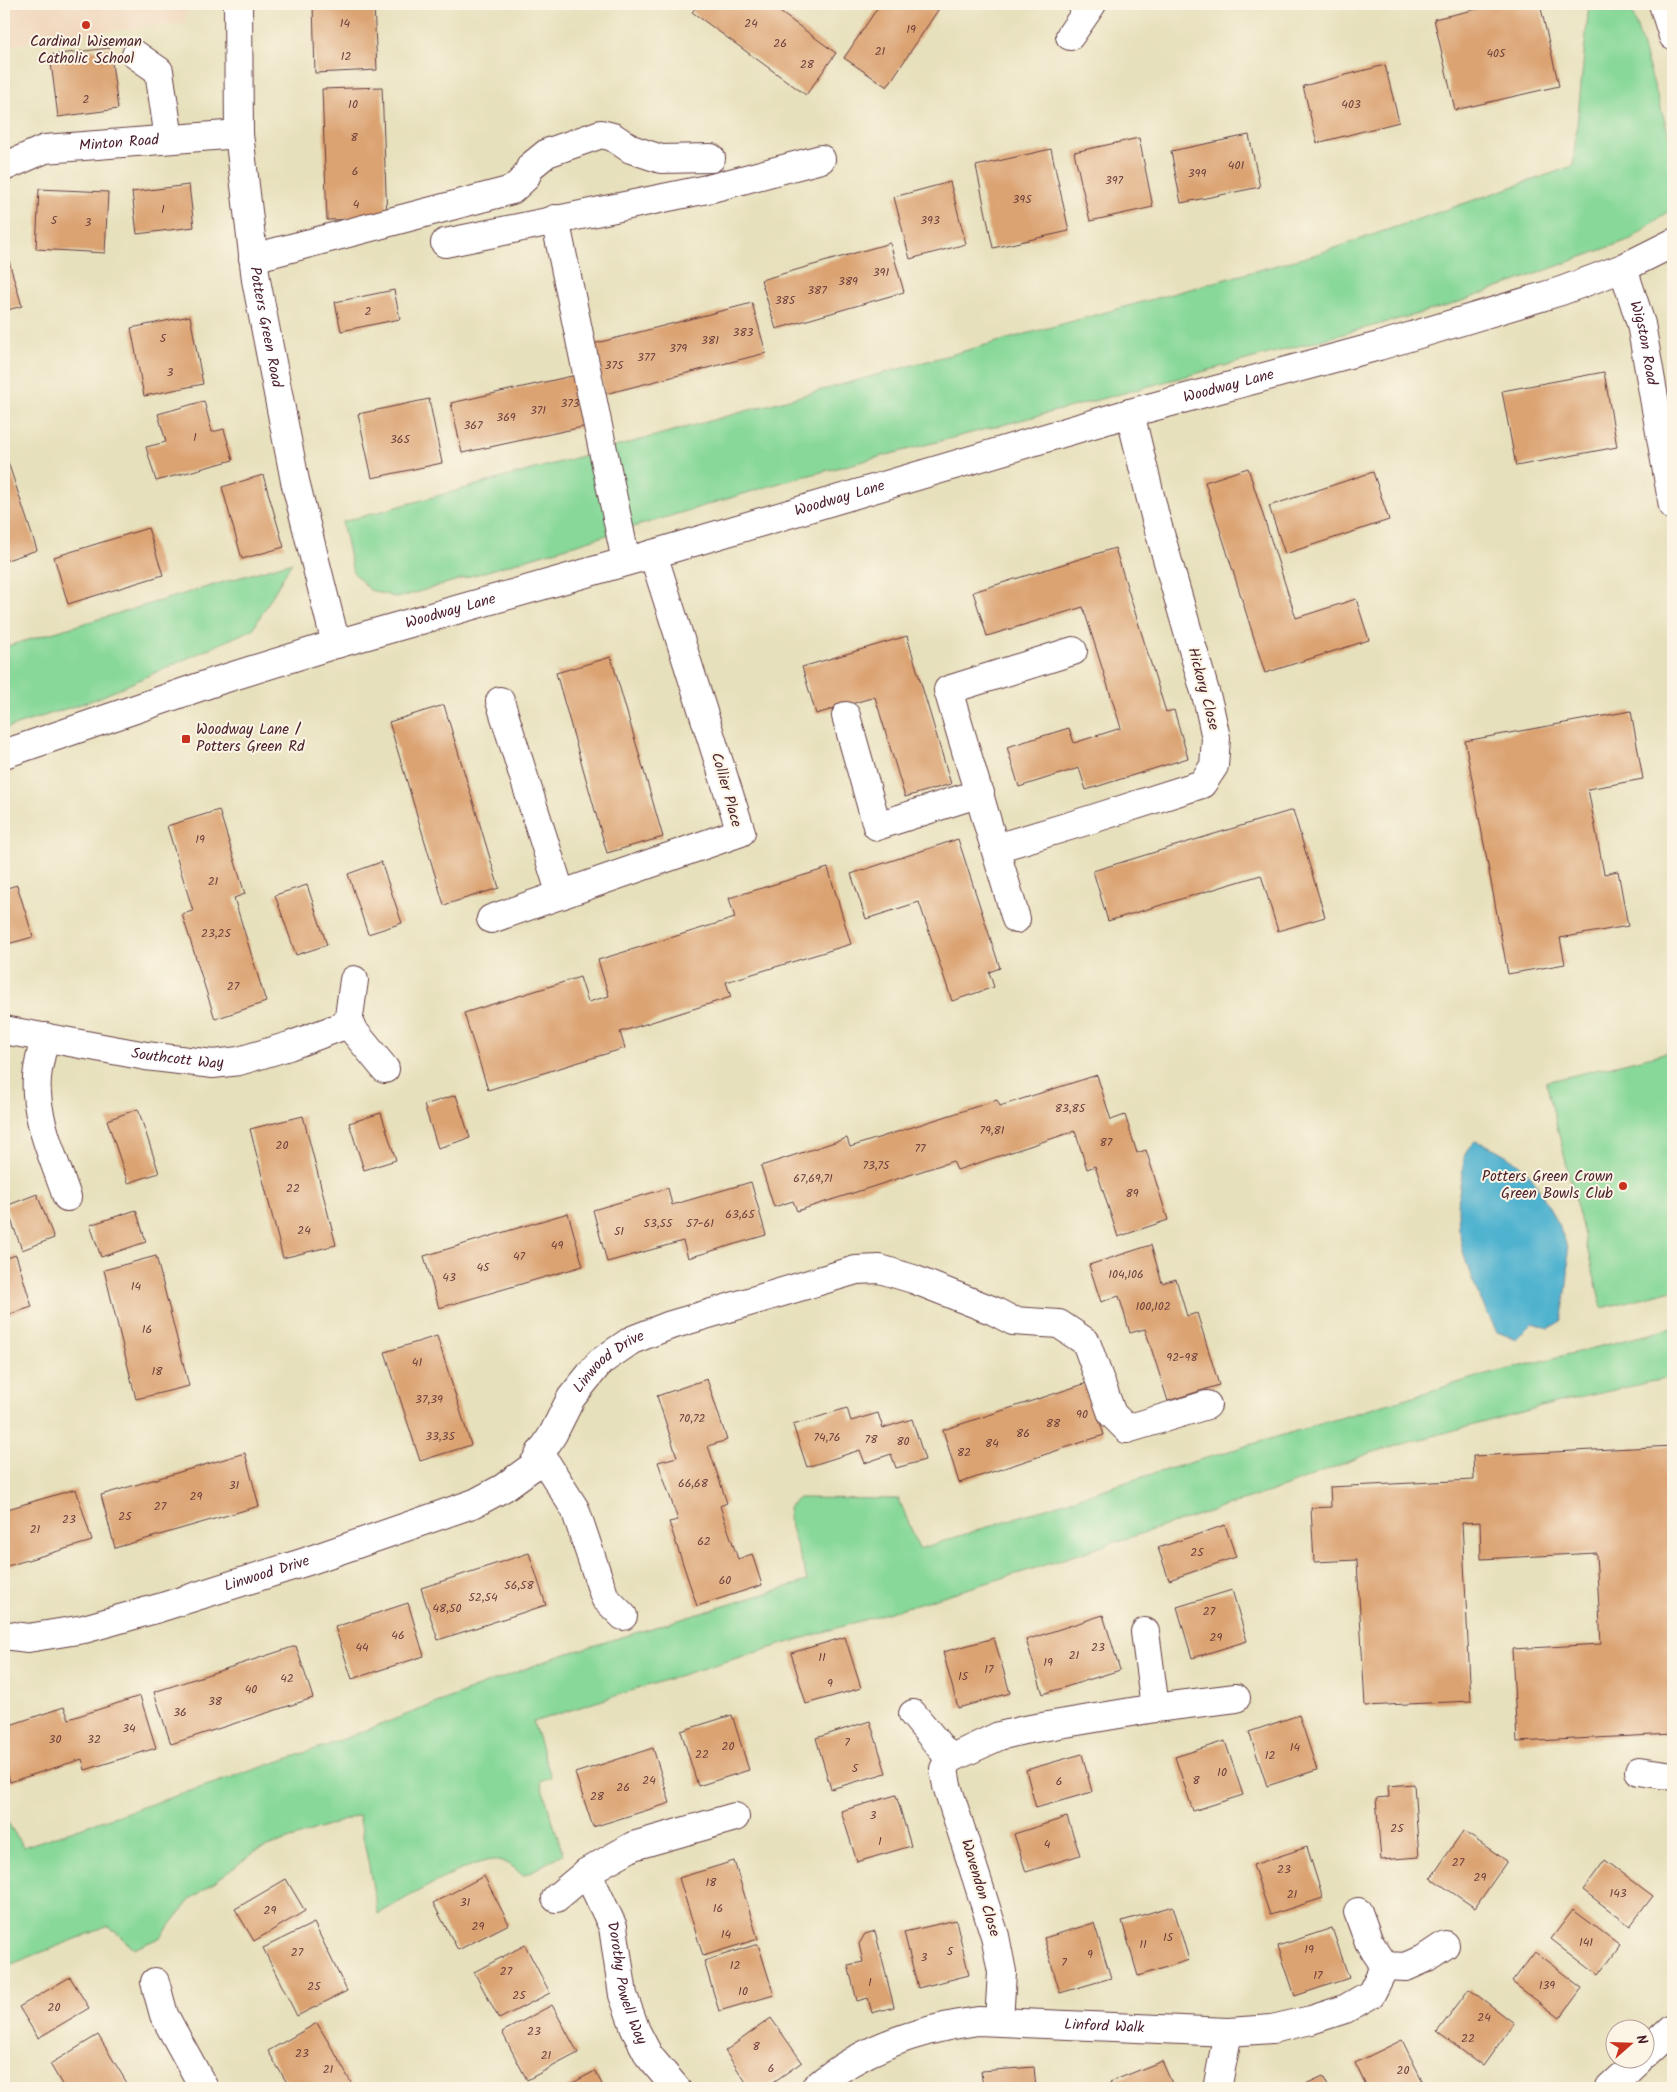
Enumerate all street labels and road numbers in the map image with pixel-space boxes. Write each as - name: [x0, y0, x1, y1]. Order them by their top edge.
- street label: Minton Road: [78, 128, 160, 158]
- street label: Potters Green Road: [243, 265, 289, 390]
- street label: Wigston Road: [1622, 298, 1664, 388]
- street label: Woodway Lane: [1181, 363, 1277, 410]
- street label: Woodway Lane: [792, 474, 888, 524]
- street label: Woodway Lane: [403, 587, 499, 636]
- street label: Hickory Close: [1180, 645, 1226, 733]
- street label: Collier Place: [704, 750, 748, 830]
- street label: Southcott Way: [129, 1042, 226, 1076]
- street label: Linwood Drive: [567, 1324, 648, 1398]
- street label: Linwood Drive: [221, 1549, 313, 1599]
- street label: Wavendon Close: [954, 1836, 1006, 1940]
- street label: Dorothy Powell Way: [600, 1917, 654, 2050]
- street label: Linford Walk: [1064, 2013, 1146, 2040]

